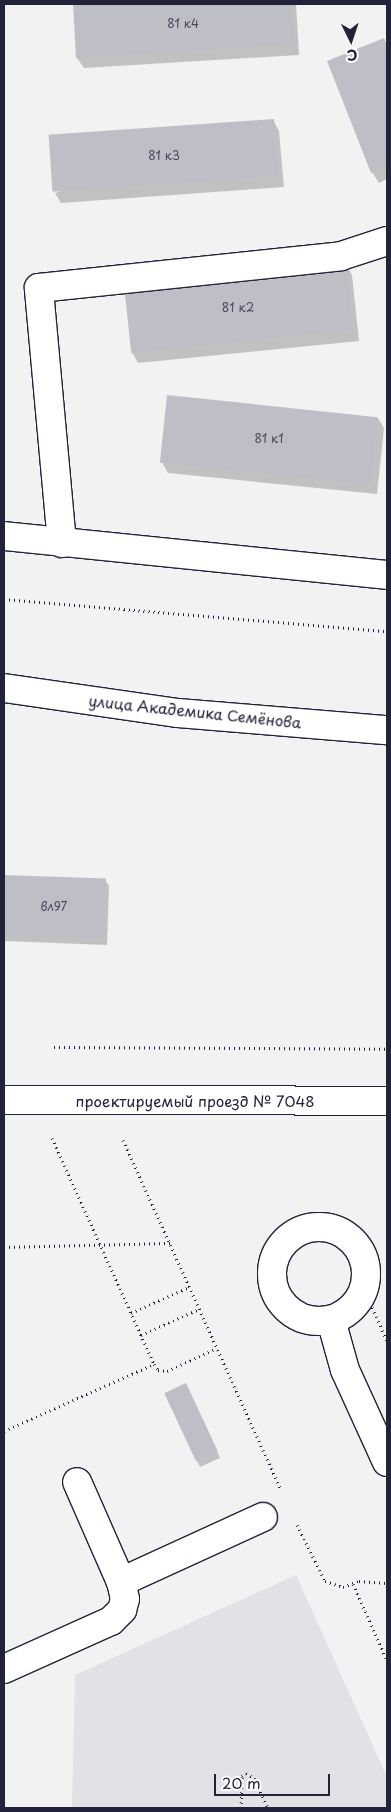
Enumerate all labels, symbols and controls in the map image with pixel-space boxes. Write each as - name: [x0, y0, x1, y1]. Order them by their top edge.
- north arrow: [326, 15, 376, 65]
- house number: 81 к4: [167, 17, 199, 31]
- text: С: [346, 45, 358, 66]
- house number: 81 к3: [148, 149, 180, 163]
- house number: 81 к2: [222, 301, 254, 315]
- house number: 81 к1: [254, 432, 284, 446]
- street label: улица Академика Семёнова: [87, 691, 303, 731]
- house number: вл97: [41, 900, 67, 914]
- street label: проектируемый проезд № 7048: [75, 1092, 315, 1110]
- scale bar: [216, 1764, 332, 1796]
- text: 20 m: [222, 1771, 261, 1794]

